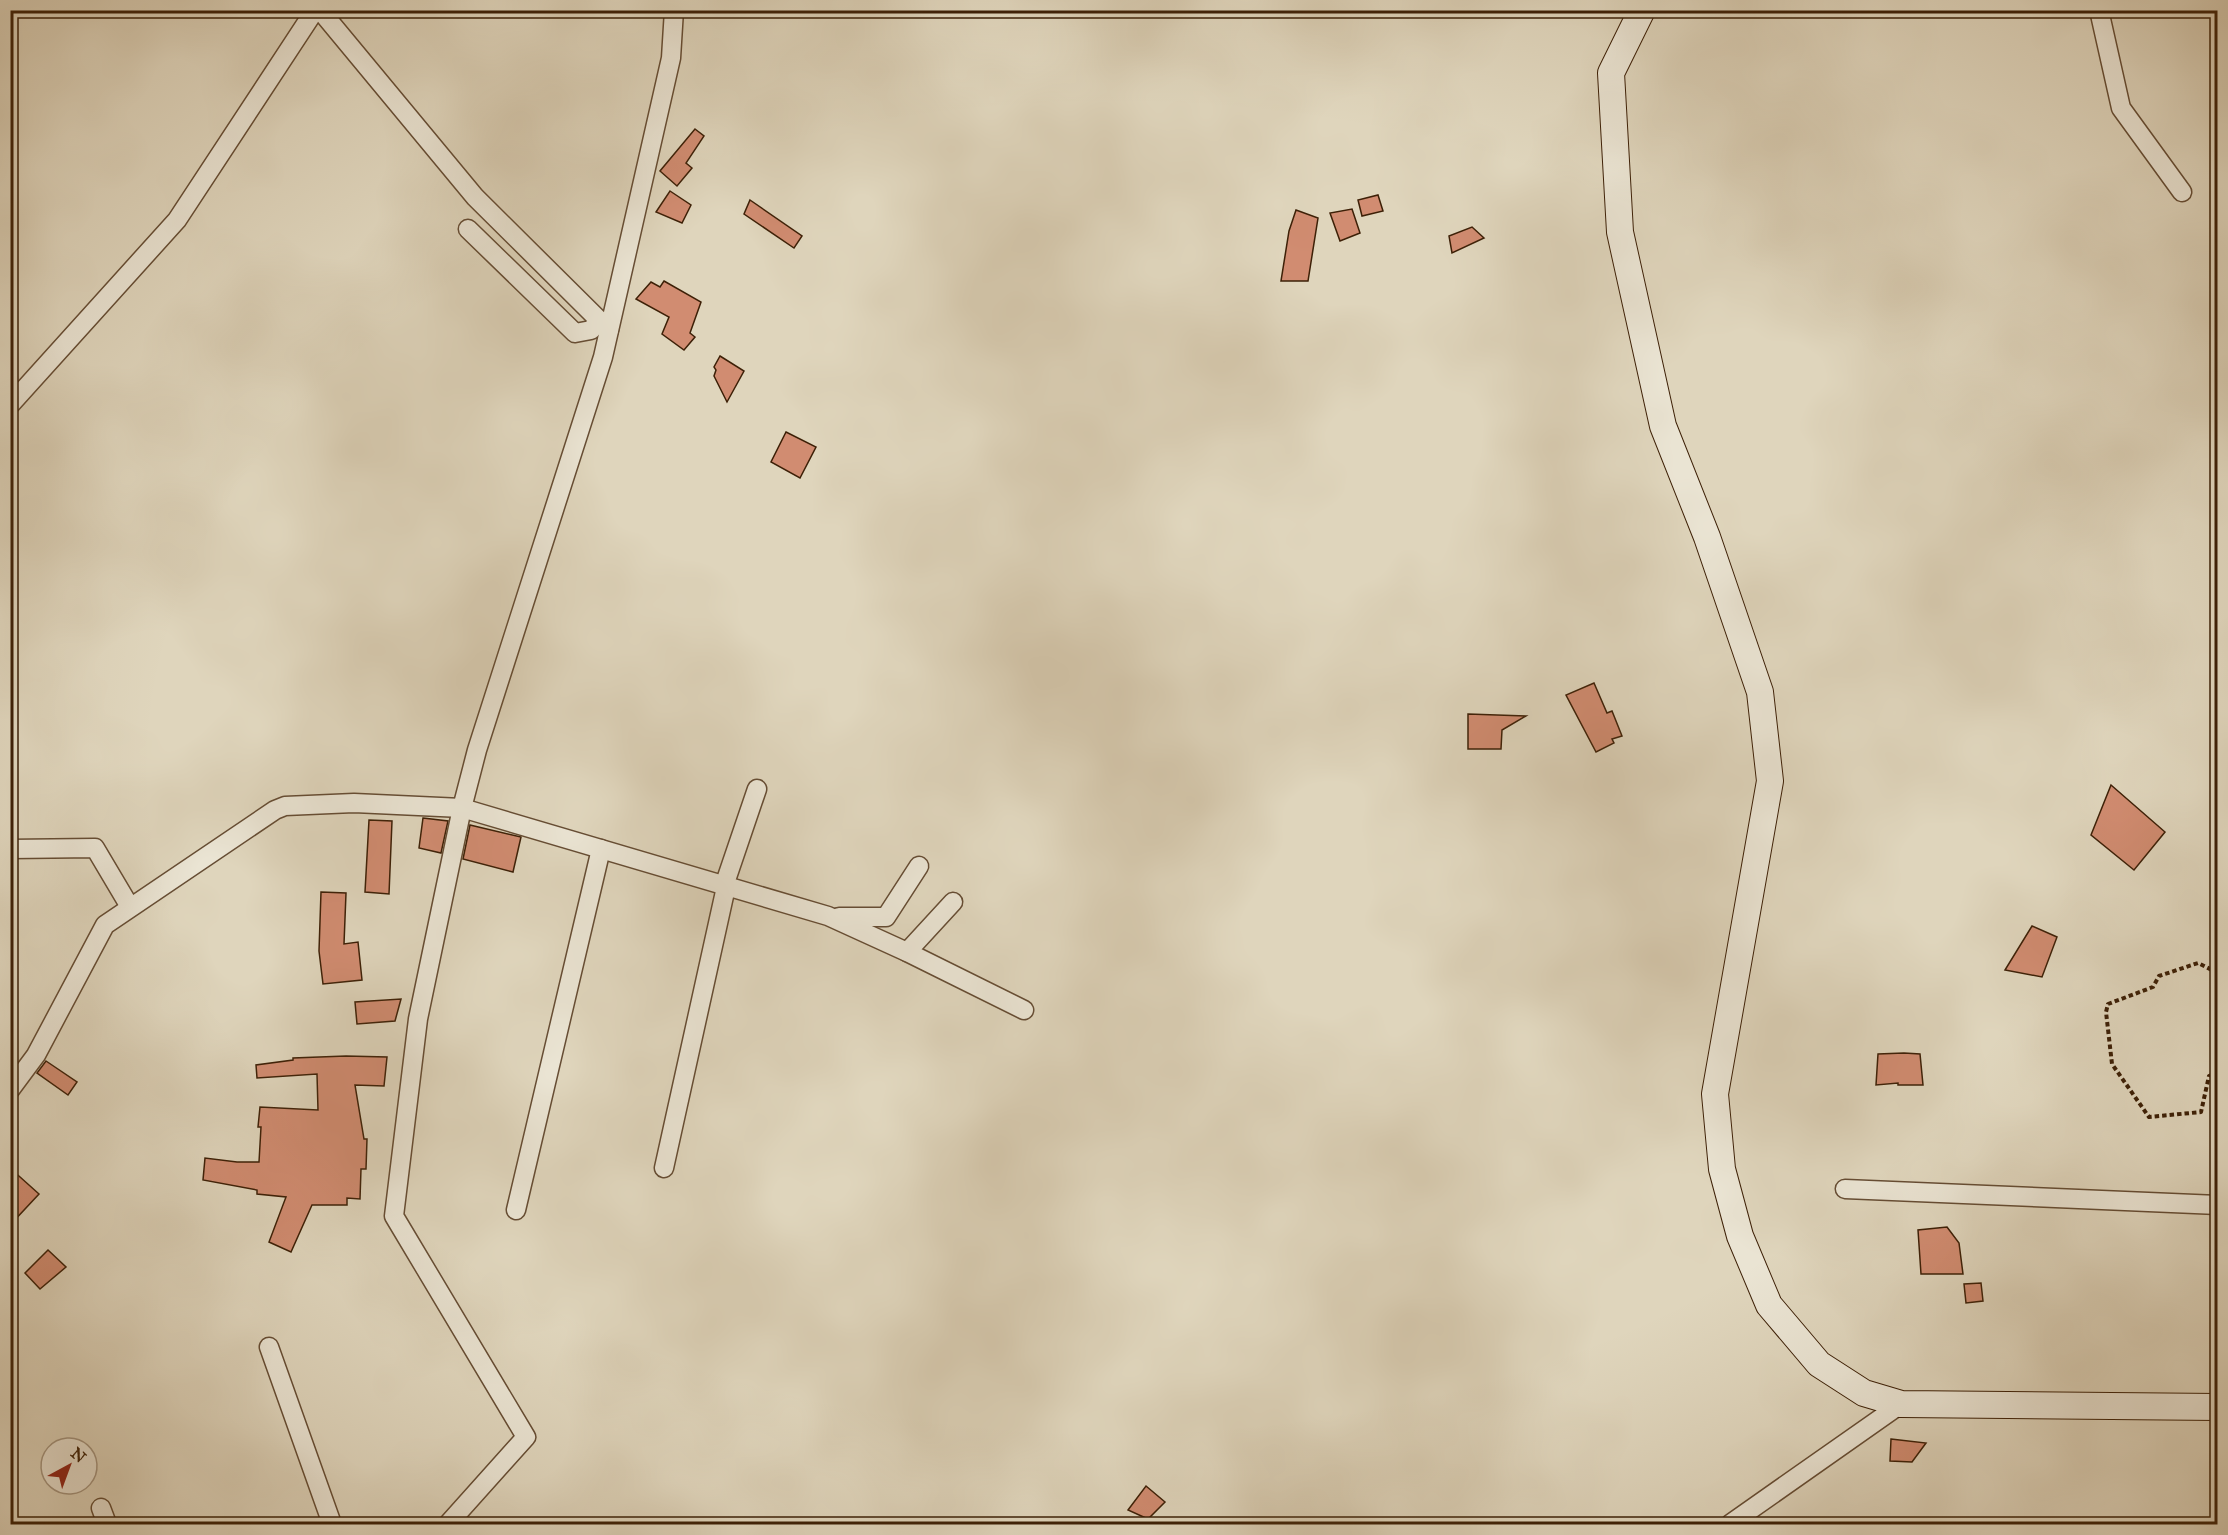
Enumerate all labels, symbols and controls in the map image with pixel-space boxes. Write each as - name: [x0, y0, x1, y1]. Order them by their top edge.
- north arrow: [39, 1436, 99, 1496]
- text: N: [67, 1443, 90, 1467]

